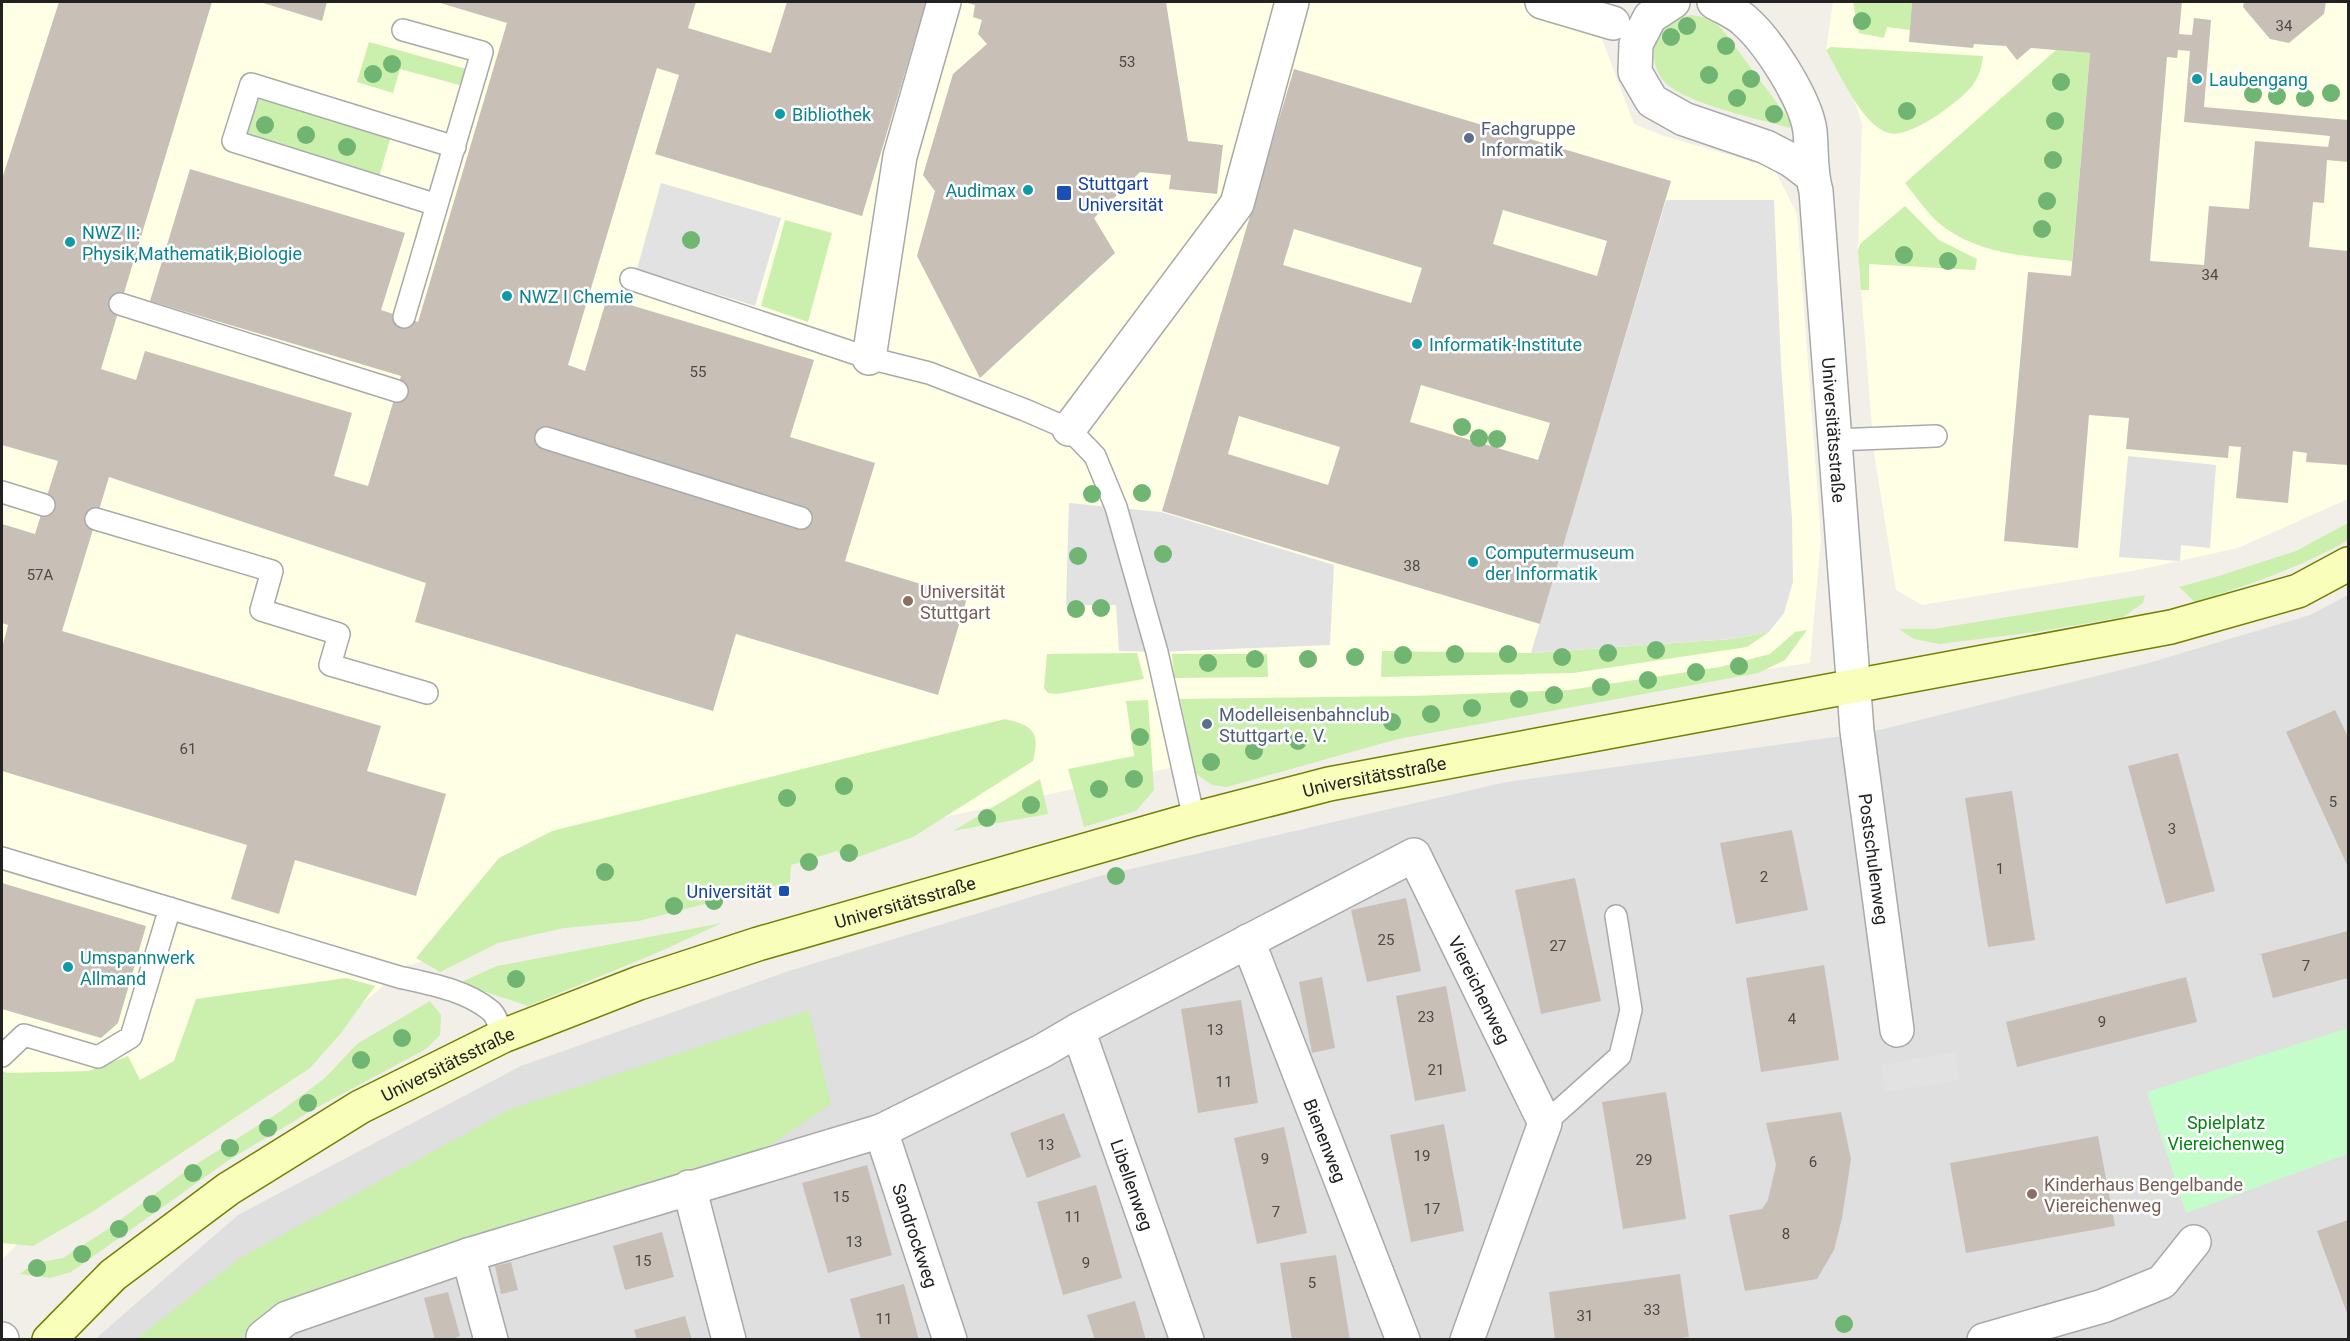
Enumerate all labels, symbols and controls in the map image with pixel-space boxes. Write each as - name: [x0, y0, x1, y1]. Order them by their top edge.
- house number: 34: [2276, 17, 2293, 35]
- house number: 53: [1119, 53, 1135, 71]
- place label: Laubengang: [2209, 69, 2308, 90]
- marker: Laubengang: [2190, 72, 2204, 86]
- place label: Bibliothek: [792, 104, 872, 125]
- marker: Bibliothek: [773, 107, 787, 121]
- place label: Fachgruppe Informatik: [1481, 118, 1576, 160]
- marker: Fachgruppe Informatik: [1462, 131, 1476, 145]
- place label: Stuttgart Universität: [1078, 173, 1164, 215]
- place label: Audimax: [945, 180, 1016, 201]
- marker: Audimax: [1021, 183, 1035, 197]
- marker: Stuttgart Universität: [1055, 184, 1073, 202]
- place label: NWZ II: Physik,Mathematik,Biologie: [82, 222, 302, 264]
- marker: NWZ II: Physik,Mathematik,Biologie: [63, 235, 77, 249]
- house number: 34: [2202, 266, 2219, 284]
- place label: NWZ I Chemie: [519, 286, 633, 307]
- marker: NWZ I Chemie: [500, 289, 514, 303]
- place label: Informatik-Institute: [1429, 334, 1582, 355]
- marker: Informatik-Institute: [1410, 337, 1424, 351]
- street label: Universitätsstraße: [1818, 356, 1850, 504]
- house number: 55: [690, 363, 706, 381]
- place label: Computermuseum der Informatik: [1485, 542, 1635, 584]
- marker: Computermuseum der Informatik: [1466, 555, 1480, 569]
- house number: 38: [1404, 557, 1420, 575]
- house number: 57A: [27, 566, 54, 584]
- place label: Universität Stuttgart: [920, 581, 1006, 623]
- marker: Universität Stuttgart: [901, 594, 915, 608]
- place label: Modelleisenbahnclub Stuttgart e. V.: [1219, 704, 1390, 746]
- marker: Modelleisenbahnclub Stuttgart e. V.: [1200, 717, 1214, 731]
- house number: 61: [180, 740, 196, 758]
- street label: Universitätsstraße: [1300, 752, 1448, 801]
- street label: Postschulenweg: [1855, 792, 1893, 926]
- house number: 5: [2329, 793, 2337, 811]
- house number: 3: [2168, 820, 2176, 838]
- house number: 1: [1996, 860, 2004, 878]
- house number: 2: [1760, 868, 1768, 886]
- street label: Universitätsstraße: [832, 872, 978, 932]
- place label: Universität: [687, 881, 772, 902]
- marker: Universität: [777, 884, 791, 898]
- house number: 25: [1378, 931, 1394, 949]
- street label: Viereichenweg: [1445, 933, 1515, 1047]
- house number: 27: [1550, 937, 1566, 955]
- place label: Umspannwerk Allmand: [80, 947, 196, 989]
- house number: 7: [2302, 957, 2310, 975]
- marker: Umspannwerk Allmand: [61, 960, 75, 974]
- house number: 23: [1418, 1008, 1434, 1026]
- house number: 4: [1788, 1010, 1797, 1028]
- house number: 9: [2098, 1013, 2106, 1031]
- house number: 13: [1207, 1021, 1223, 1039]
- street label: Universitätsstraße: [378, 1022, 517, 1105]
- house number: 21: [1428, 1061, 1444, 1079]
- house number: 11: [1216, 1073, 1232, 1091]
- street label: Bienenweg: [1300, 1096, 1351, 1185]
- park label: Spielplatz Viereichenweg: [2167, 1112, 2285, 1154]
- house number: 13: [1038, 1136, 1054, 1154]
- street label: Libellenweg: [1107, 1136, 1158, 1233]
- house number: 19: [1414, 1147, 1430, 1165]
- house number: 9: [1261, 1150, 1269, 1168]
- house number: 29: [1636, 1151, 1652, 1169]
- house number: 6: [1809, 1153, 1817, 1171]
- place label: Kinderhaus Bengelbande Viereichenweg: [2044, 1174, 2243, 1216]
- street label: Sandrockweg: [889, 1181, 942, 1290]
- marker: Kinderhaus Bengelbande Viereichenweg: [2025, 1187, 2039, 1201]
- house number: 15: [833, 1188, 849, 1206]
- house number: 17: [1424, 1200, 1440, 1218]
- house number: 7: [1272, 1203, 1280, 1221]
- house number: 11: [1065, 1208, 1081, 1226]
- house number: 8: [1782, 1225, 1790, 1243]
- house number: 13: [846, 1233, 862, 1251]
- house number: 15: [635, 1252, 651, 1270]
- house number: 9: [1082, 1254, 1090, 1272]
- house number: 5: [1308, 1274, 1316, 1292]
- house number: 33: [1644, 1301, 1660, 1319]
- house number: 31: [1577, 1307, 1593, 1325]
- house number: 11: [876, 1310, 892, 1328]

